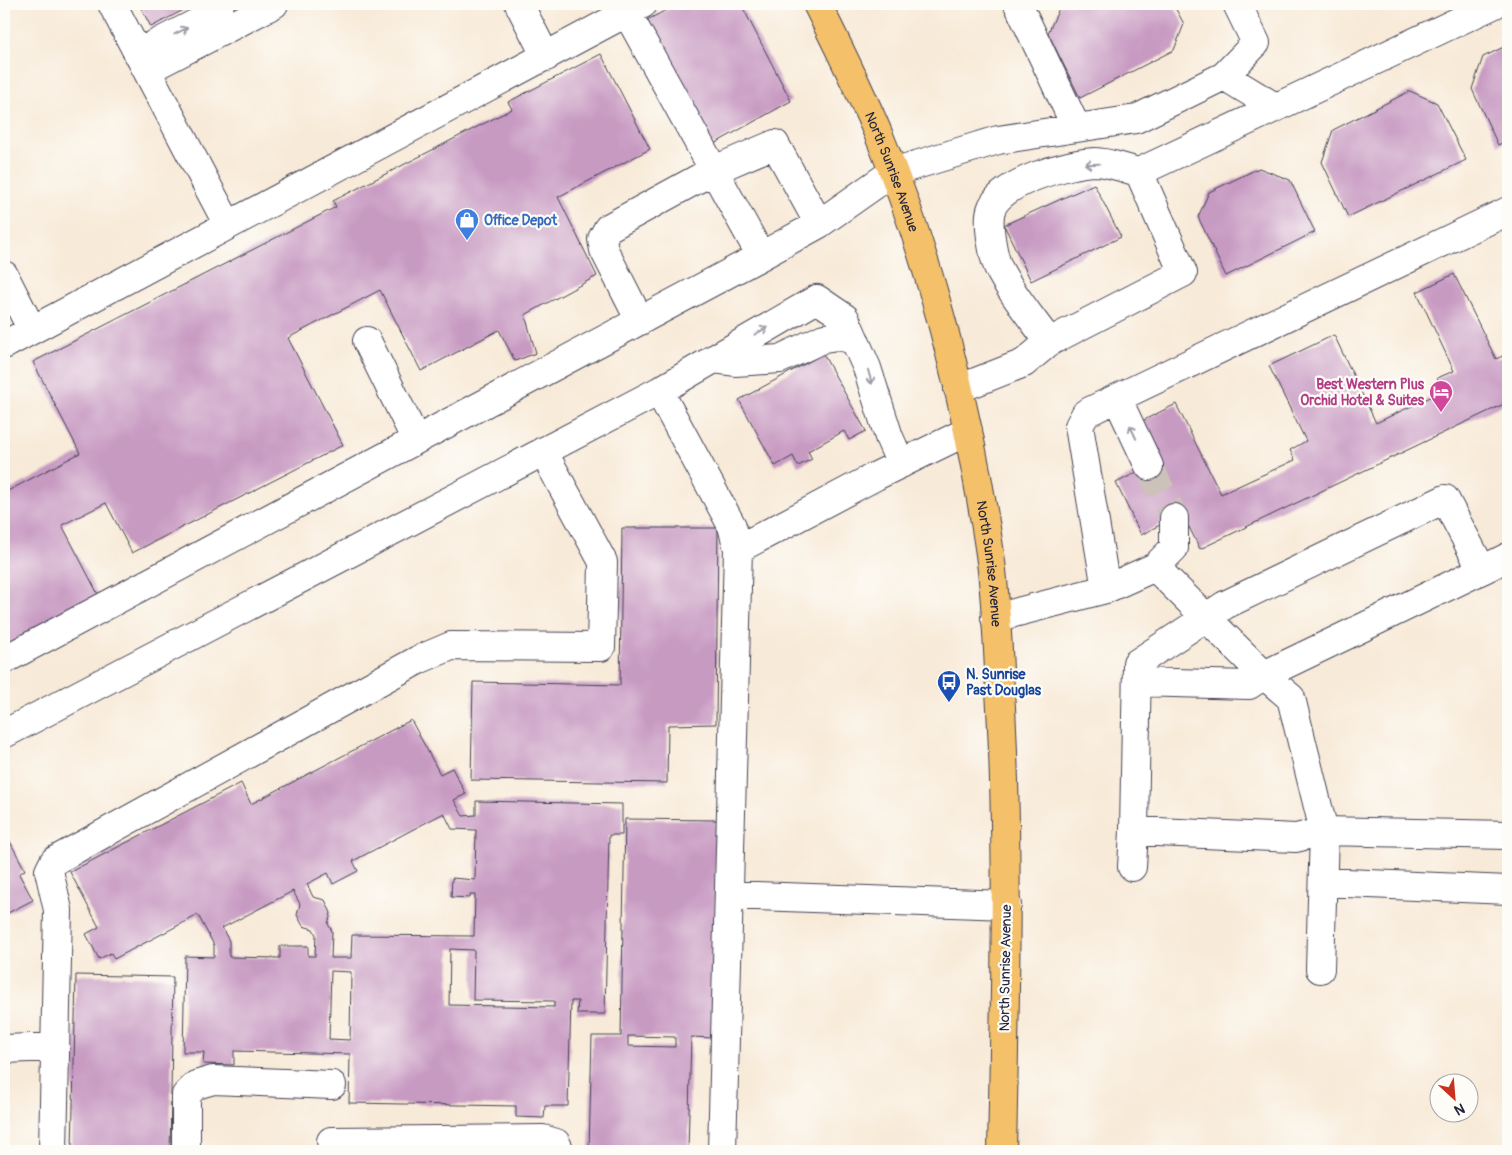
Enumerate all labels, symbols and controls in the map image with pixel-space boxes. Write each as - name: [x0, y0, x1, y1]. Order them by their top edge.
- one-way arrow: [173, 26, 188, 35]
- street label: North Sunrise Avenue: [861, 109, 922, 234]
- one-way arrow: [1084, 159, 1100, 168]
- shop icon: Office Depot: [454, 207, 480, 241]
- place label: Office Depot: [484, 212, 557, 229]
- one-way arrow: [754, 326, 768, 336]
- one-way arrow: [866, 369, 876, 385]
- place label: Best Western Plus Orchid Hotel & Suites: [1300, 376, 1425, 409]
- hotel icon: Best Western Plus Orchid Hotel & Suites: [1428, 379, 1454, 413]
- one-way arrow: [1128, 425, 1137, 440]
- street label: North Sunrise Avenue: [973, 499, 1005, 628]
- place label: N. Sunrise Past Douglas: [966, 666, 1042, 699]
- bus stop icon: N. Sunrise Past Douglas: [936, 669, 962, 703]
- street label: North Sunrise Avenue: [996, 904, 1015, 1032]
- north arrow: [1430, 1072, 1480, 1122]
- text: N: [1451, 1100, 1467, 1119]

